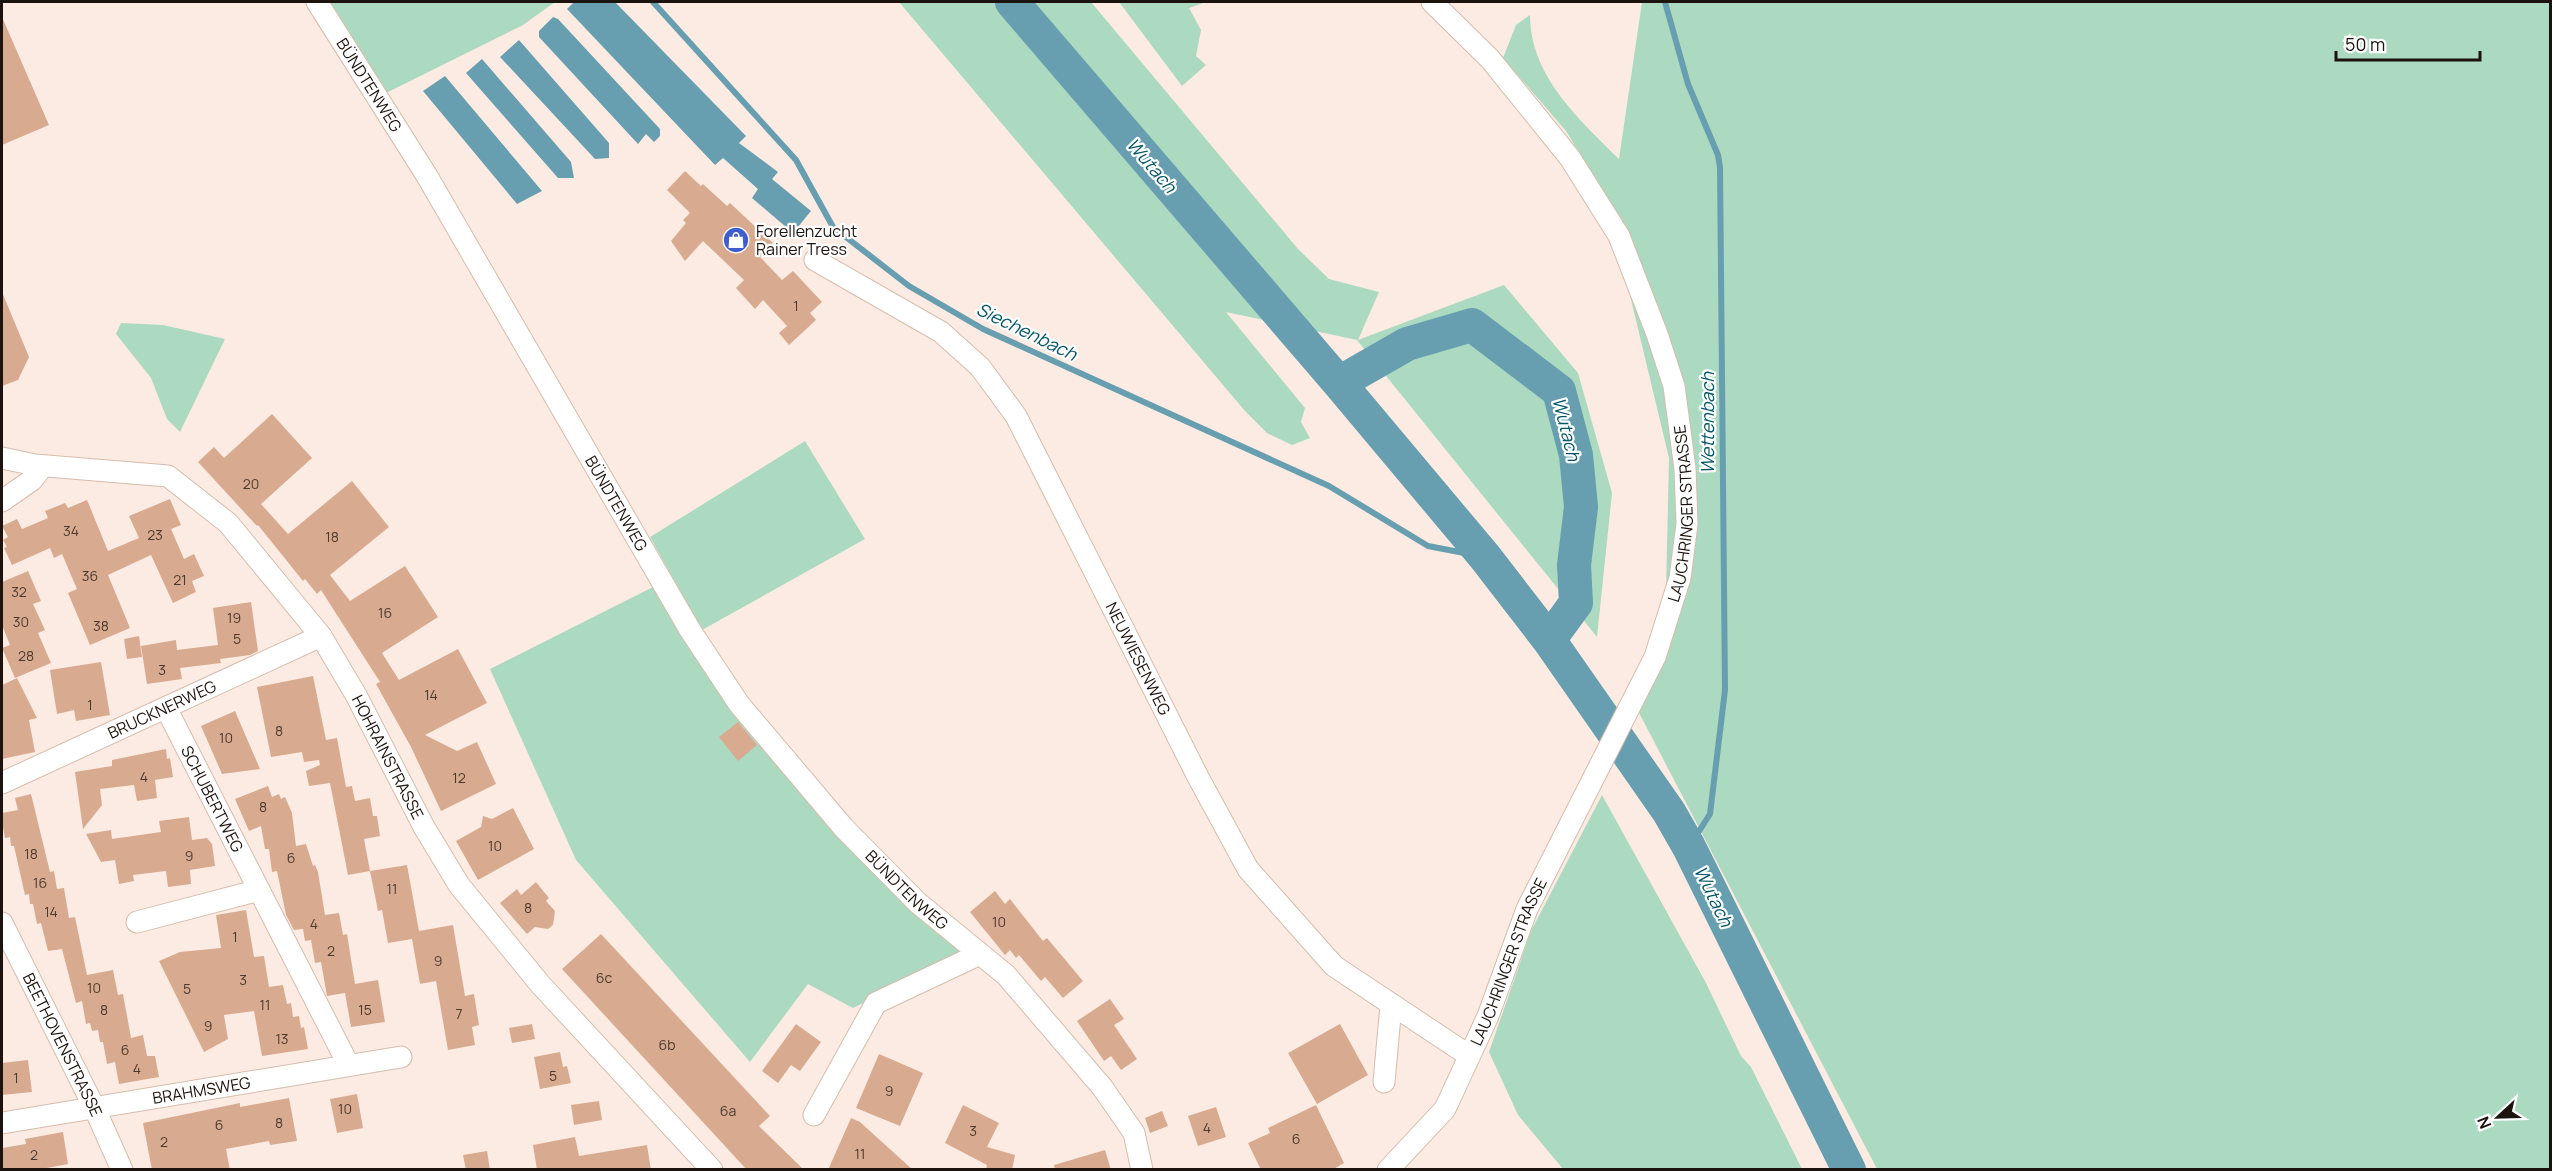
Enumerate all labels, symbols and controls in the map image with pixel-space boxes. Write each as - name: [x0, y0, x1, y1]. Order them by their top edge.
- scale bar: [2336, 24, 2480, 62]
- text: 50 m: [2345, 32, 2385, 56]
- street label: BÜNDTENWEG: [331, 34, 407, 136]
- water label: Wutach: [1122, 133, 1183, 198]
- place label: Forellenzucht Rainer Tress: [756, 220, 857, 260]
- shop icon: Forellenzucht Rainer Tress: [721, 225, 751, 255]
- house number: 1: [793, 296, 799, 315]
- water label: Siechenbach: [973, 296, 1082, 366]
- water label: Wettenbach: [1695, 371, 1719, 474]
- water label: Wutach: [1548, 395, 1587, 465]
- street label: LAUCHRINGER STRASSE: [1662, 423, 1698, 605]
- street label: BÜNDTENWEG: [580, 451, 653, 555]
- house number: 20: [243, 474, 259, 493]
- house number: 34: [63, 521, 79, 540]
- house number: 23: [147, 525, 163, 544]
- house number: 18: [325, 527, 339, 546]
- house number: 36: [82, 566, 98, 585]
- house number: 21: [173, 570, 187, 589]
- house number: 32: [11, 582, 27, 601]
- street label: NEUWIESENWEG: [1101, 598, 1176, 719]
- house number: 16: [378, 603, 392, 622]
- house number: 19: [227, 608, 241, 627]
- house number: 30: [13, 612, 29, 631]
- house number: 38: [93, 616, 109, 635]
- house number: 5: [233, 629, 241, 648]
- house number: 28: [18, 646, 34, 665]
- house number: 3: [158, 660, 166, 679]
- street label: BRUCKNERWEG: [104, 675, 220, 744]
- house number: 14: [424, 685, 438, 704]
- street label: HOHRAINSTRASSE: [347, 691, 429, 823]
- house number: 1: [87, 695, 93, 714]
- house number: 8: [275, 721, 283, 740]
- house number: 10: [219, 728, 233, 747]
- street label: SCHUBERTWEG: [176, 742, 249, 856]
- house number: 4: [140, 767, 148, 786]
- house number: 12: [452, 768, 466, 787]
- house number: 8: [259, 797, 267, 816]
- house number: 10: [488, 836, 502, 855]
- house number: 18: [24, 844, 38, 863]
- street label: BÜNDTENWEG: [861, 845, 953, 935]
- house number: 9: [185, 846, 193, 865]
- house number: 6: [287, 848, 295, 867]
- water label: Wutach: [1689, 862, 1740, 932]
- house number: 16: [33, 873, 47, 892]
- street label: LAUCHRINGER STRASSE: [1465, 874, 1552, 1049]
- house number: 11: [387, 879, 397, 898]
- house number: 8: [524, 898, 532, 917]
- house number: 14: [44, 902, 58, 921]
- house number: 10: [992, 912, 1006, 931]
- house number: 4: [310, 914, 318, 933]
- house number: 1: [232, 927, 238, 946]
- house number: 2: [327, 941, 335, 960]
- house number: 9: [434, 951, 442, 970]
- house number: 6c: [596, 968, 612, 987]
- street label: BEETHOVENSTRASSE: [18, 969, 108, 1120]
- house number: 3: [239, 970, 247, 989]
- house number: 10: [87, 978, 101, 997]
- house number: 5: [183, 979, 191, 998]
- house number: 11: [260, 995, 270, 1014]
- house number: 8: [100, 1000, 108, 1019]
- house number: 15: [358, 1000, 372, 1019]
- house number: 7: [455, 1004, 463, 1023]
- house number: 9: [204, 1016, 212, 1035]
- house number: 13: [275, 1029, 289, 1048]
- house number: 6b: [659, 1035, 675, 1054]
- house number: 6: [121, 1040, 129, 1059]
- house number: 4: [133, 1059, 141, 1078]
- house number: 5: [549, 1066, 557, 1085]
- house number: 1: [13, 1068, 19, 1087]
- street label: BRAHMSWEG: [151, 1071, 252, 1109]
- house number: 9: [885, 1081, 893, 1100]
- north arrow: [2468, 1087, 2528, 1147]
- house number: 10: [338, 1099, 352, 1118]
- house number: 6a: [720, 1101, 736, 1120]
- house number: 8: [275, 1113, 283, 1132]
- text: N: [2472, 1113, 2496, 1132]
- house number: 6: [215, 1115, 223, 1134]
- house number: 4: [1203, 1118, 1211, 1137]
- house number: 3: [969, 1121, 977, 1140]
- house number: 6: [1292, 1129, 1300, 1148]
- house number: 2: [160, 1132, 168, 1151]
- house number: 11: [855, 1144, 865, 1163]
- house number: 2: [30, 1145, 38, 1164]

